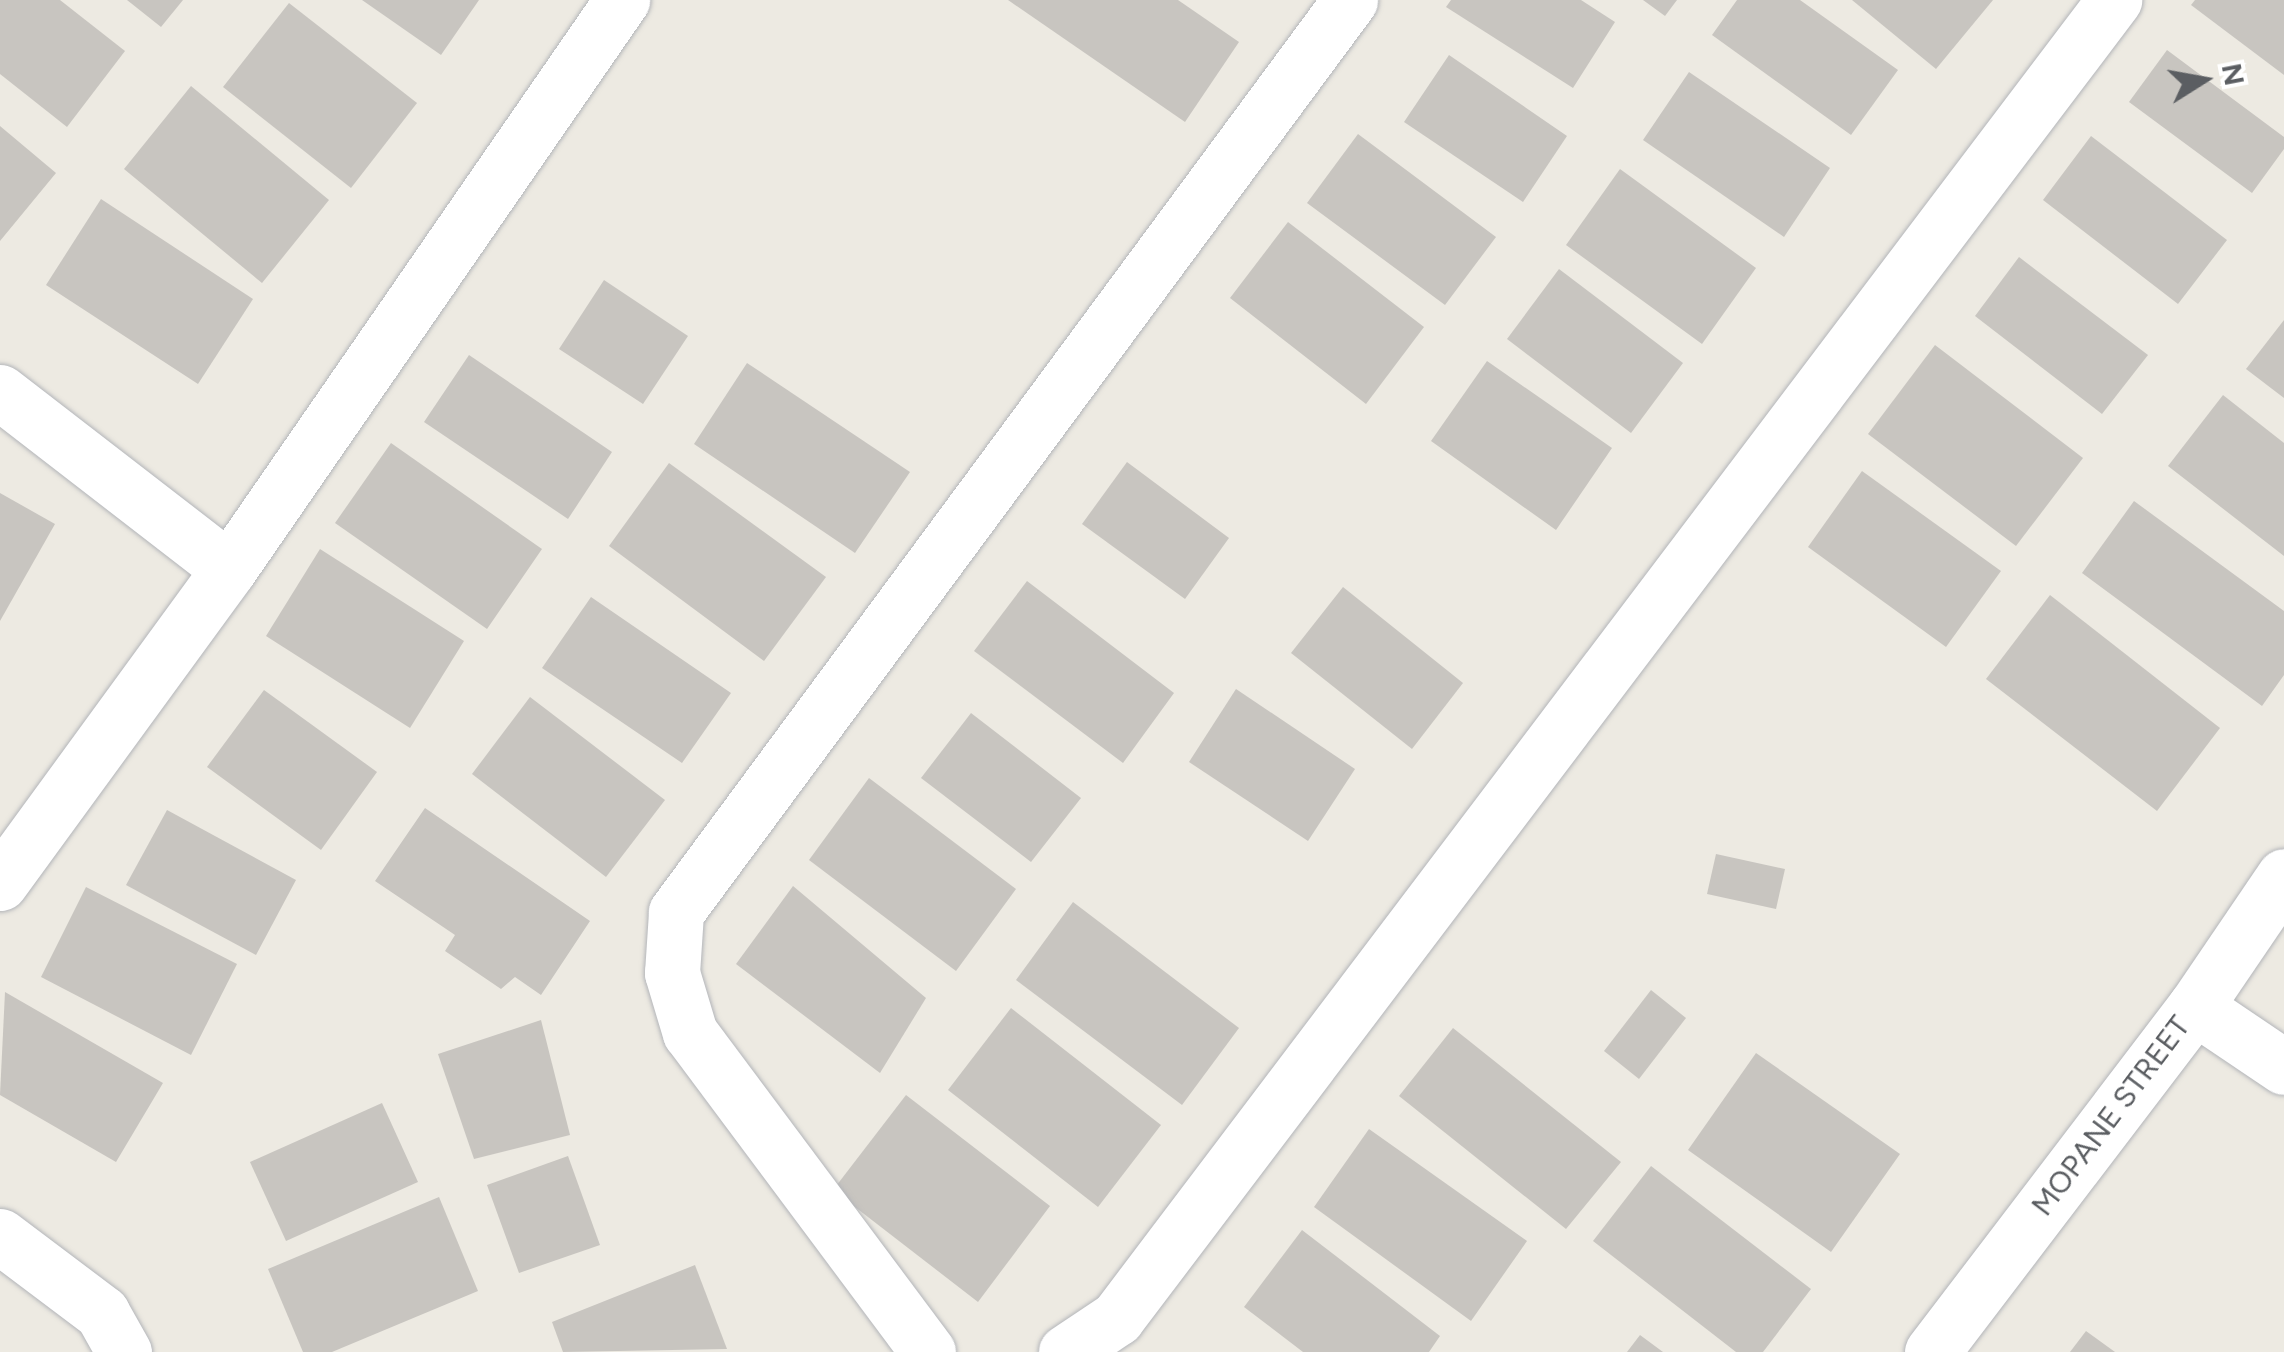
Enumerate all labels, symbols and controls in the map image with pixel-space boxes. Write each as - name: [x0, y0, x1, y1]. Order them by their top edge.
- north arrow: [2154, 30, 2254, 130]
- text: N: [2215, 60, 2252, 88]
- street label: MOPANE STREET: [2024, 1009, 2198, 1223]

